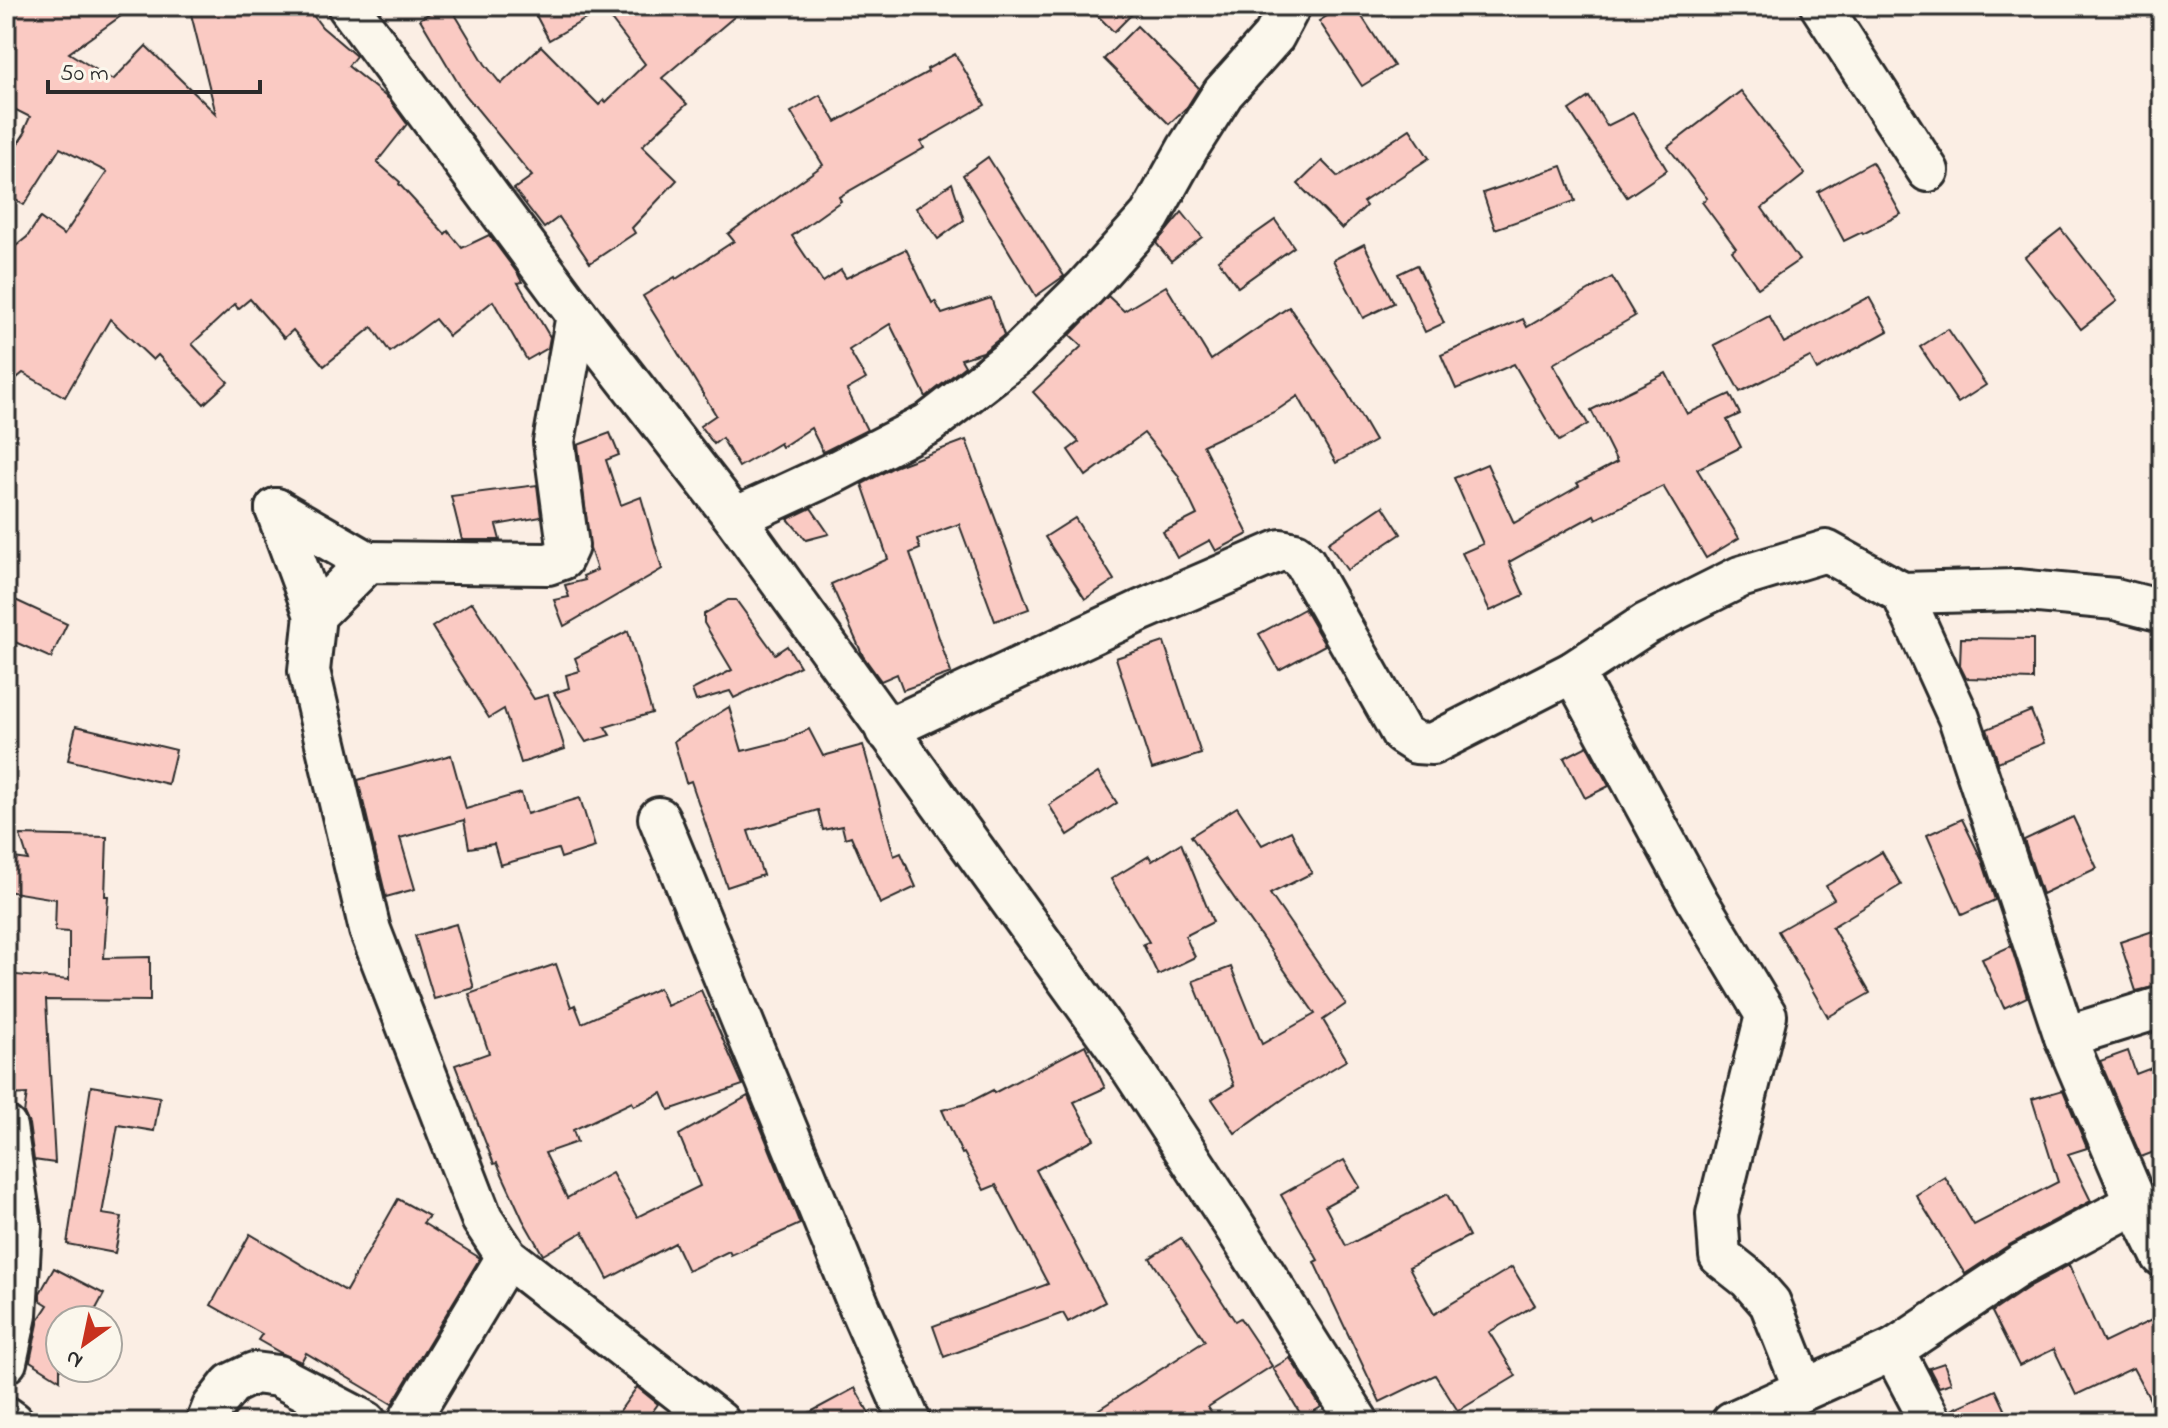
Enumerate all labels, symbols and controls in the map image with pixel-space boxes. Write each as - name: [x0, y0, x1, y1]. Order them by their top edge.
- scale bar: [48, 44, 260, 94]
- text: 50 m: [60, 57, 109, 92]
- north arrow: [44, 1304, 124, 1384]
- text: N: [60, 1341, 90, 1376]

